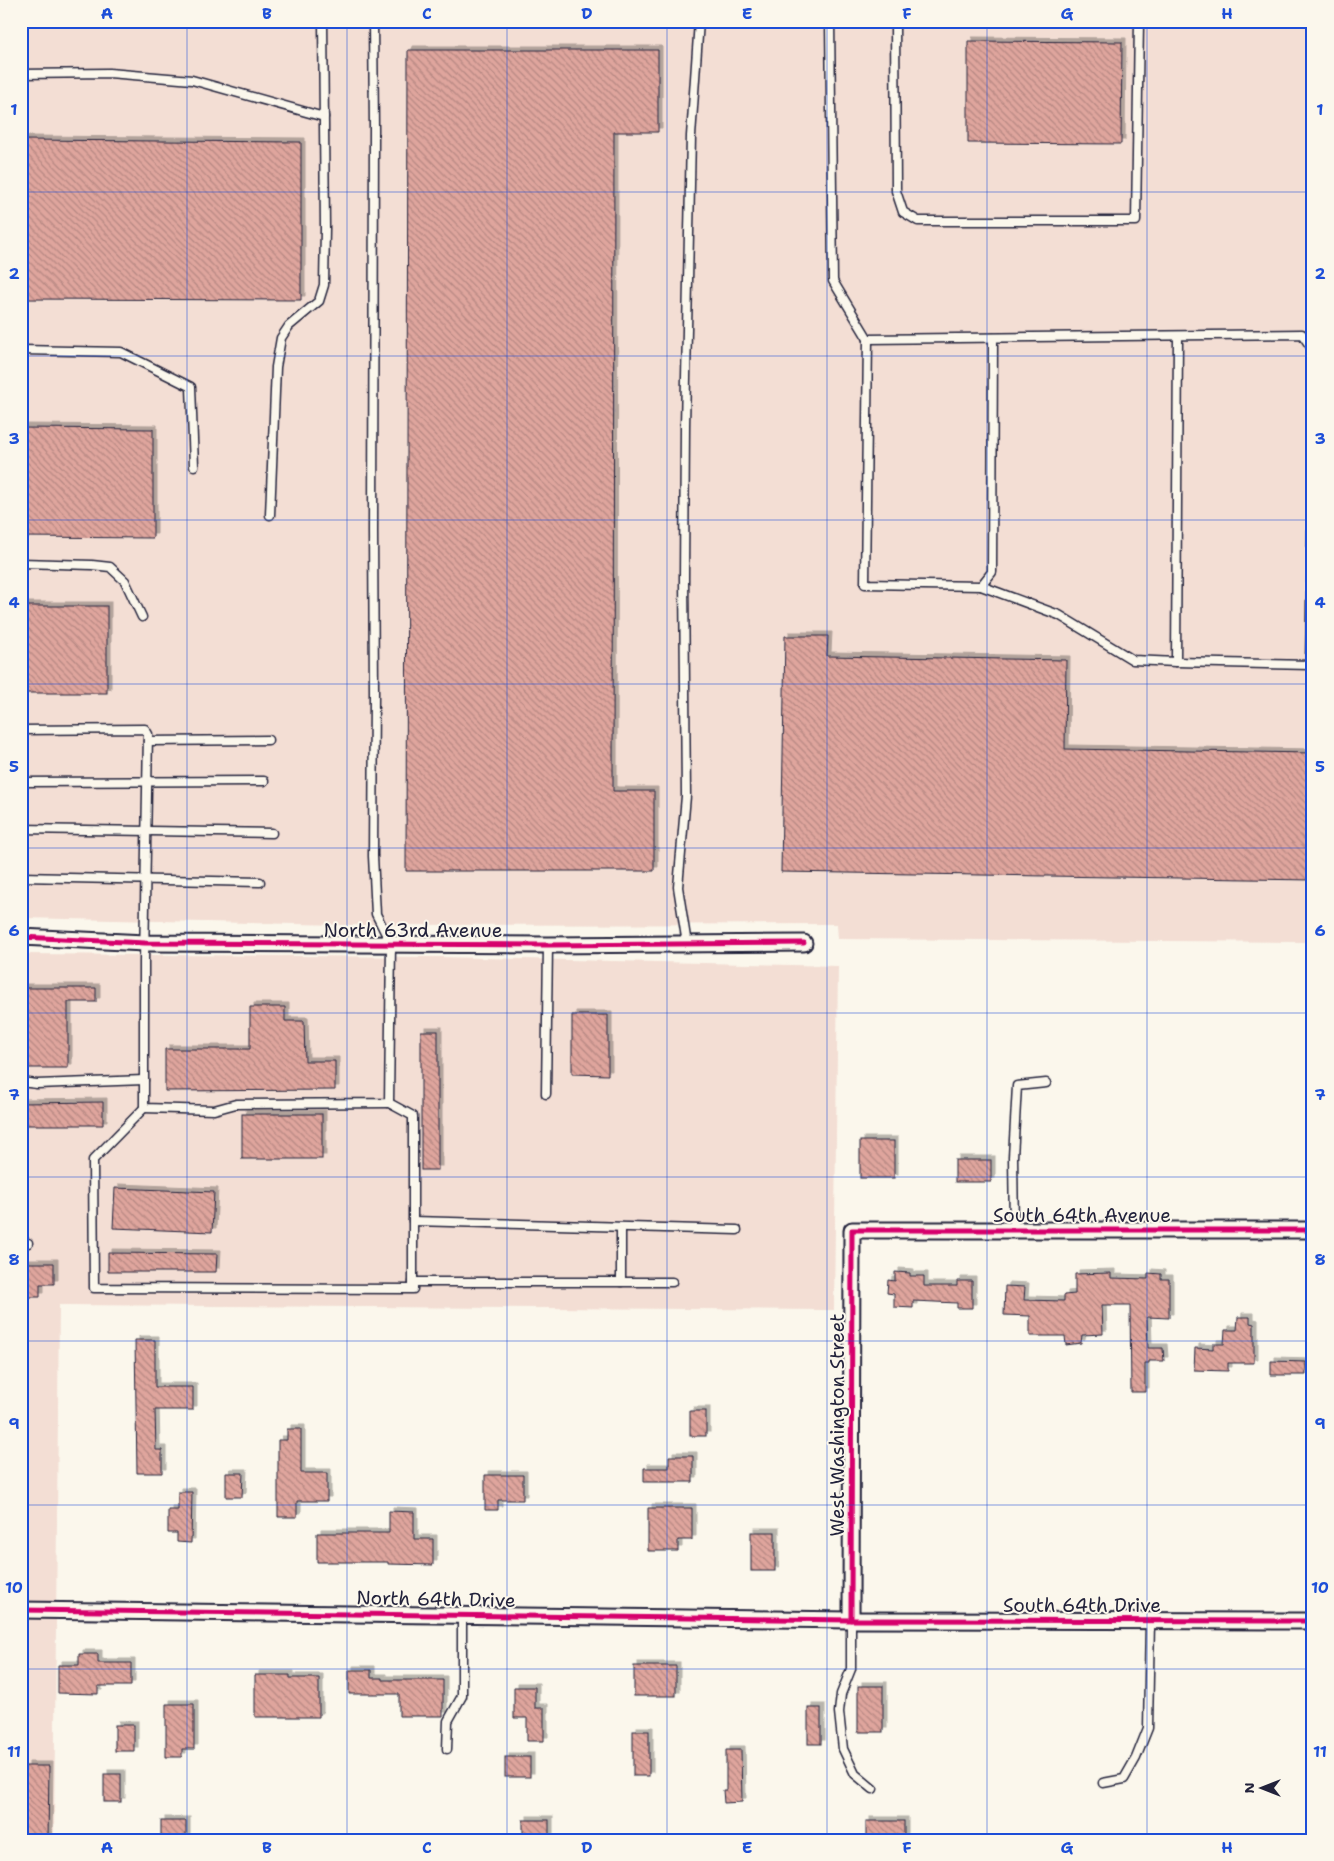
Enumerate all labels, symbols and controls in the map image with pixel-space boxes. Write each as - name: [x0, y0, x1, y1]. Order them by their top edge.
- text: A: [101, 3, 113, 24]
- text: B: [262, 3, 272, 24]
- text: C: [422, 3, 432, 24]
- text: D: [581, 3, 593, 24]
- text: E: [742, 3, 752, 24]
- text: F: [902, 3, 912, 24]
- text: G: [1061, 3, 1074, 24]
- text: H: [1221, 3, 1233, 24]
- text: 1: [10, 99, 18, 120]
- text: 1: [1316, 99, 1324, 120]
- text: 2: [8, 263, 20, 284]
- text: 2: [1314, 263, 1326, 284]
- text: 3: [8, 428, 20, 449]
- text: 3: [1314, 428, 1326, 449]
- text: 4: [8, 592, 20, 613]
- text: 4: [1314, 592, 1326, 613]
- text: 5: [9, 756, 19, 777]
- text: 5: [1315, 756, 1325, 777]
- street label: North 63rd Avenue: [324, 918, 502, 943]
- text: 6: [8, 920, 20, 941]
- text: 6: [1314, 920, 1326, 941]
- text: 7: [8, 1084, 20, 1105]
- text: 7: [1314, 1084, 1326, 1105]
- street label: South 64th Avenue: [993, 1203, 1171, 1228]
- text: 8: [8, 1249, 20, 1270]
- text: 8: [1314, 1249, 1326, 1270]
- street label: West Washington Street: [825, 1313, 850, 1537]
- text: 9: [8, 1413, 20, 1434]
- text: 9: [1314, 1413, 1326, 1434]
- text: 10: [5, 1577, 23, 1598]
- text: 10: [1311, 1577, 1329, 1598]
- street label: North 64th Drive: [356, 1585, 516, 1613]
- street label: South 64th Drive: [1003, 1593, 1161, 1618]
- text: 11: [7, 1741, 21, 1762]
- text: 11: [1313, 1741, 1327, 1762]
- north arrow: [1236, 1764, 1286, 1814]
- text: N: [1240, 1782, 1258, 1794]
- text: A: [101, 1837, 113, 1858]
- text: B: [262, 1837, 272, 1858]
- text: C: [422, 1837, 432, 1858]
- text: D: [581, 1837, 593, 1858]
- text: E: [742, 1837, 752, 1858]
- text: F: [902, 1837, 912, 1858]
- text: G: [1061, 1837, 1074, 1858]
- text: H: [1221, 1837, 1233, 1858]

